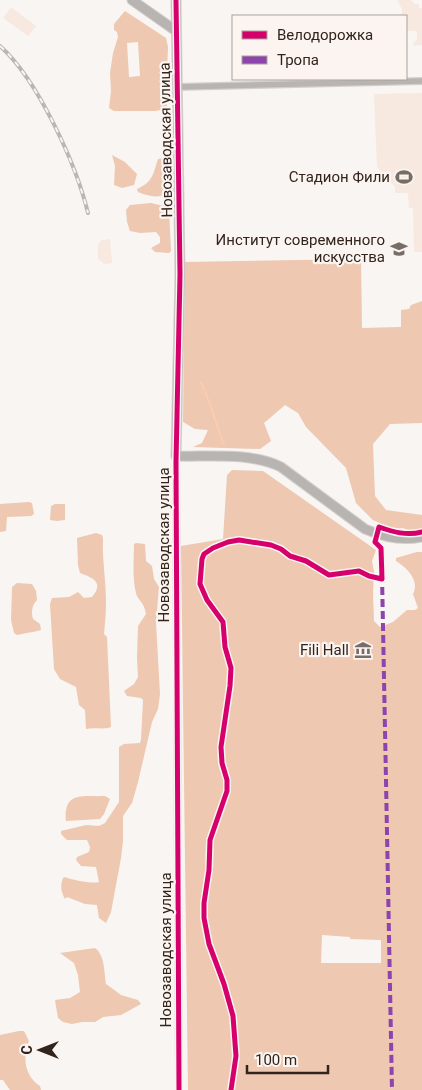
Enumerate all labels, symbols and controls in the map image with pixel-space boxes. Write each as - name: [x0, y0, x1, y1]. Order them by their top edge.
- legend: [232, 15, 407, 80]
- text: Велодорожка: [277, 26, 373, 44]
- text: Тропа: [277, 51, 319, 69]
- street label: Новозаводская улица: [156, 62, 176, 218]
- sports icon: Стадион Фили: [394, 167, 414, 187]
- place label: Стадион Фили: [289, 168, 390, 186]
- place label: Институт современного искусства: [216, 231, 385, 266]
- school or university icon: Институт современного искусства: [389, 239, 409, 259]
- street label: Новозаводская улица: [155, 467, 173, 623]
- museum icon: Fili Hall: [353, 640, 373, 660]
- place label: Fili Hall: [300, 641, 349, 659]
- street label: Новозаводская улица: [157, 872, 175, 1028]
- north arrow: [15, 1025, 65, 1075]
- scale bar: [247, 1042, 328, 1074]
- text: С: [19, 1045, 35, 1055]
- text: 100 m: [255, 1051, 297, 1069]

